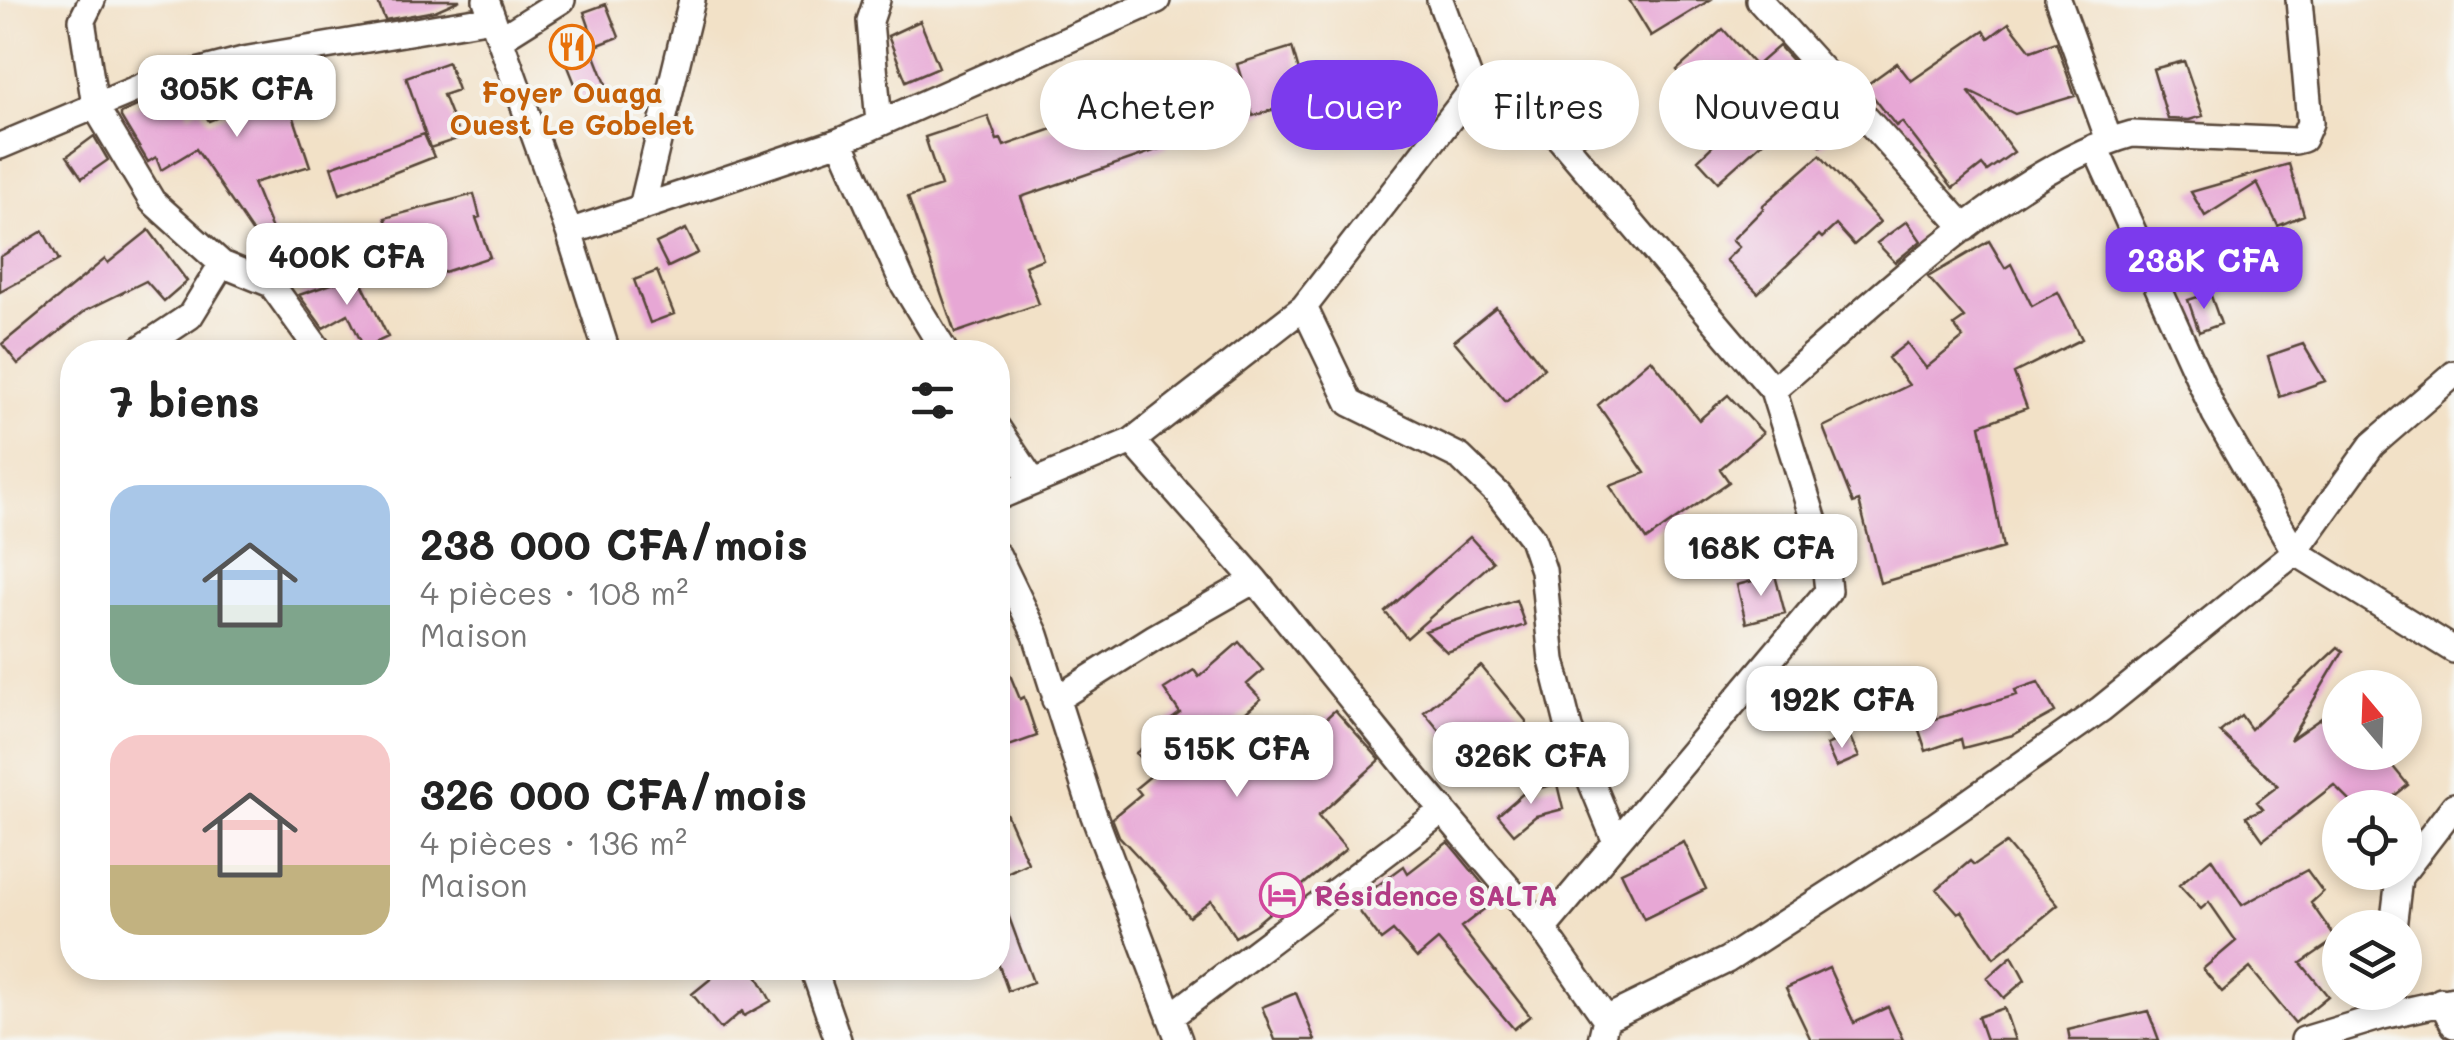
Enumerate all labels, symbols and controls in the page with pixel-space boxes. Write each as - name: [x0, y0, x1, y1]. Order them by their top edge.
- restaurant icon: Foyer Ouaga Ouest Le Gobelet: [549, 24, 595, 70]
- pin: 305K CFA: [134, 55, 340, 140]
- chip: Acheter: [1040, 60, 1251, 150]
- chip: Louer: [1271, 60, 1438, 150]
- chip: Filtres: [1458, 60, 1639, 150]
- chip: Nouveau: [1659, 60, 1876, 150]
- text: 305K CFA: [160, 66, 314, 108]
- place label: Foyer Ouaga Ouest Le Gobelet: [450, 74, 694, 142]
- pin: 400K CFA: [244, 223, 450, 308]
- pin: 238K CFA: [2101, 227, 2307, 312]
- text: 400K CFA: [268, 234, 426, 276]
- text: 238K CFA: [2128, 238, 2280, 280]
- text: 7 biens: [110, 373, 260, 428]
- icon: filters: [905, 373, 960, 428]
- pin: 168K CFA: [1658, 514, 1864, 599]
- text: 238 000 CFA/mois: [420, 516, 808, 571]
- icon: home: [190, 525, 310, 645]
- text: 168K CFA: [1686, 525, 1836, 567]
- text: 4 pièces · 108 m²: [420, 571, 688, 613]
- text: Maison: [420, 613, 528, 655]
- pin: 192K CFA: [1739, 666, 1945, 751]
- north arrow: [2322, 670, 2422, 770]
- map controls: [2322, 670, 2422, 1010]
- text: 192K CFA: [1768, 677, 1916, 719]
- pin: 515K CFA: [1134, 715, 1340, 800]
- pin: 326K CFA: [1428, 722, 1634, 807]
- text: 515K CFA: [1163, 726, 1311, 768]
- text: 326K CFA: [1455, 733, 1607, 775]
- text: 326 000 CFA/mois: [420, 766, 807, 821]
- icon: home: [190, 775, 310, 895]
- button: locate: [2322, 790, 2422, 890]
- text: 4 pièces · 136 m²: [420, 821, 687, 863]
- text: Maison: [420, 863, 528, 905]
- hotel icon: Résidence SALTA: [1259, 872, 1305, 918]
- place label: Résidence SALTA: [1314, 877, 1558, 913]
- button: layers: [2322, 910, 2422, 1010]

